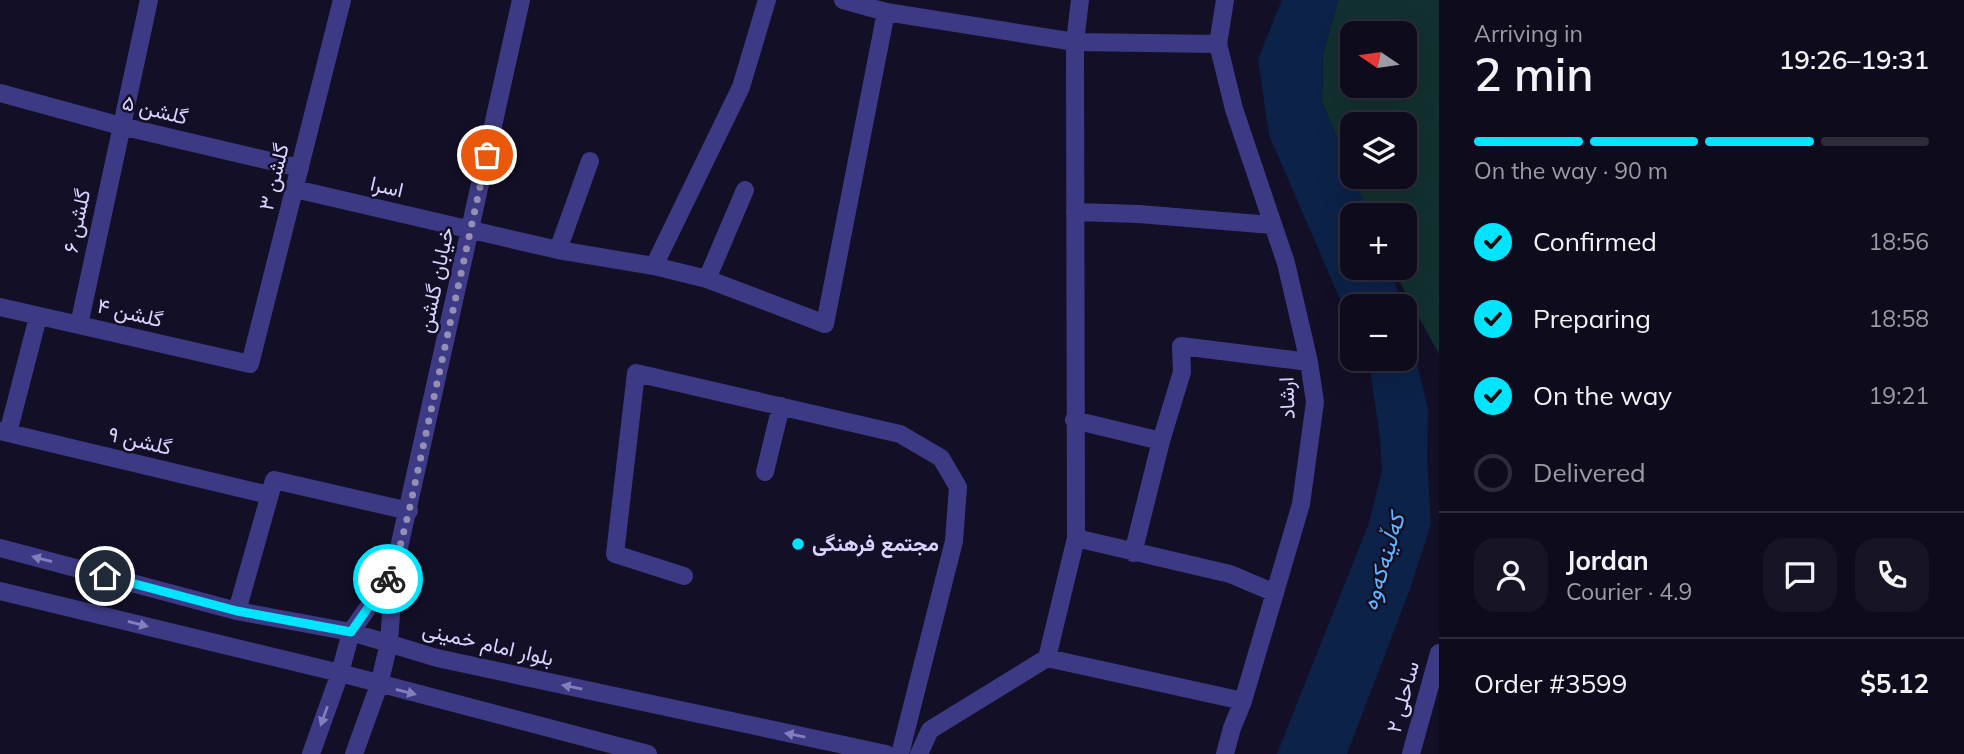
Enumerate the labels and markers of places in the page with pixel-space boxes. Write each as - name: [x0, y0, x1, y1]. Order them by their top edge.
- pin: [457, 125, 517, 185]
- place label: مجتمع فرهنگی: [812, 530, 939, 558]
- marker: مجتمع فرهنگی: [790, 536, 806, 552]
- pin: [75, 546, 135, 606]

